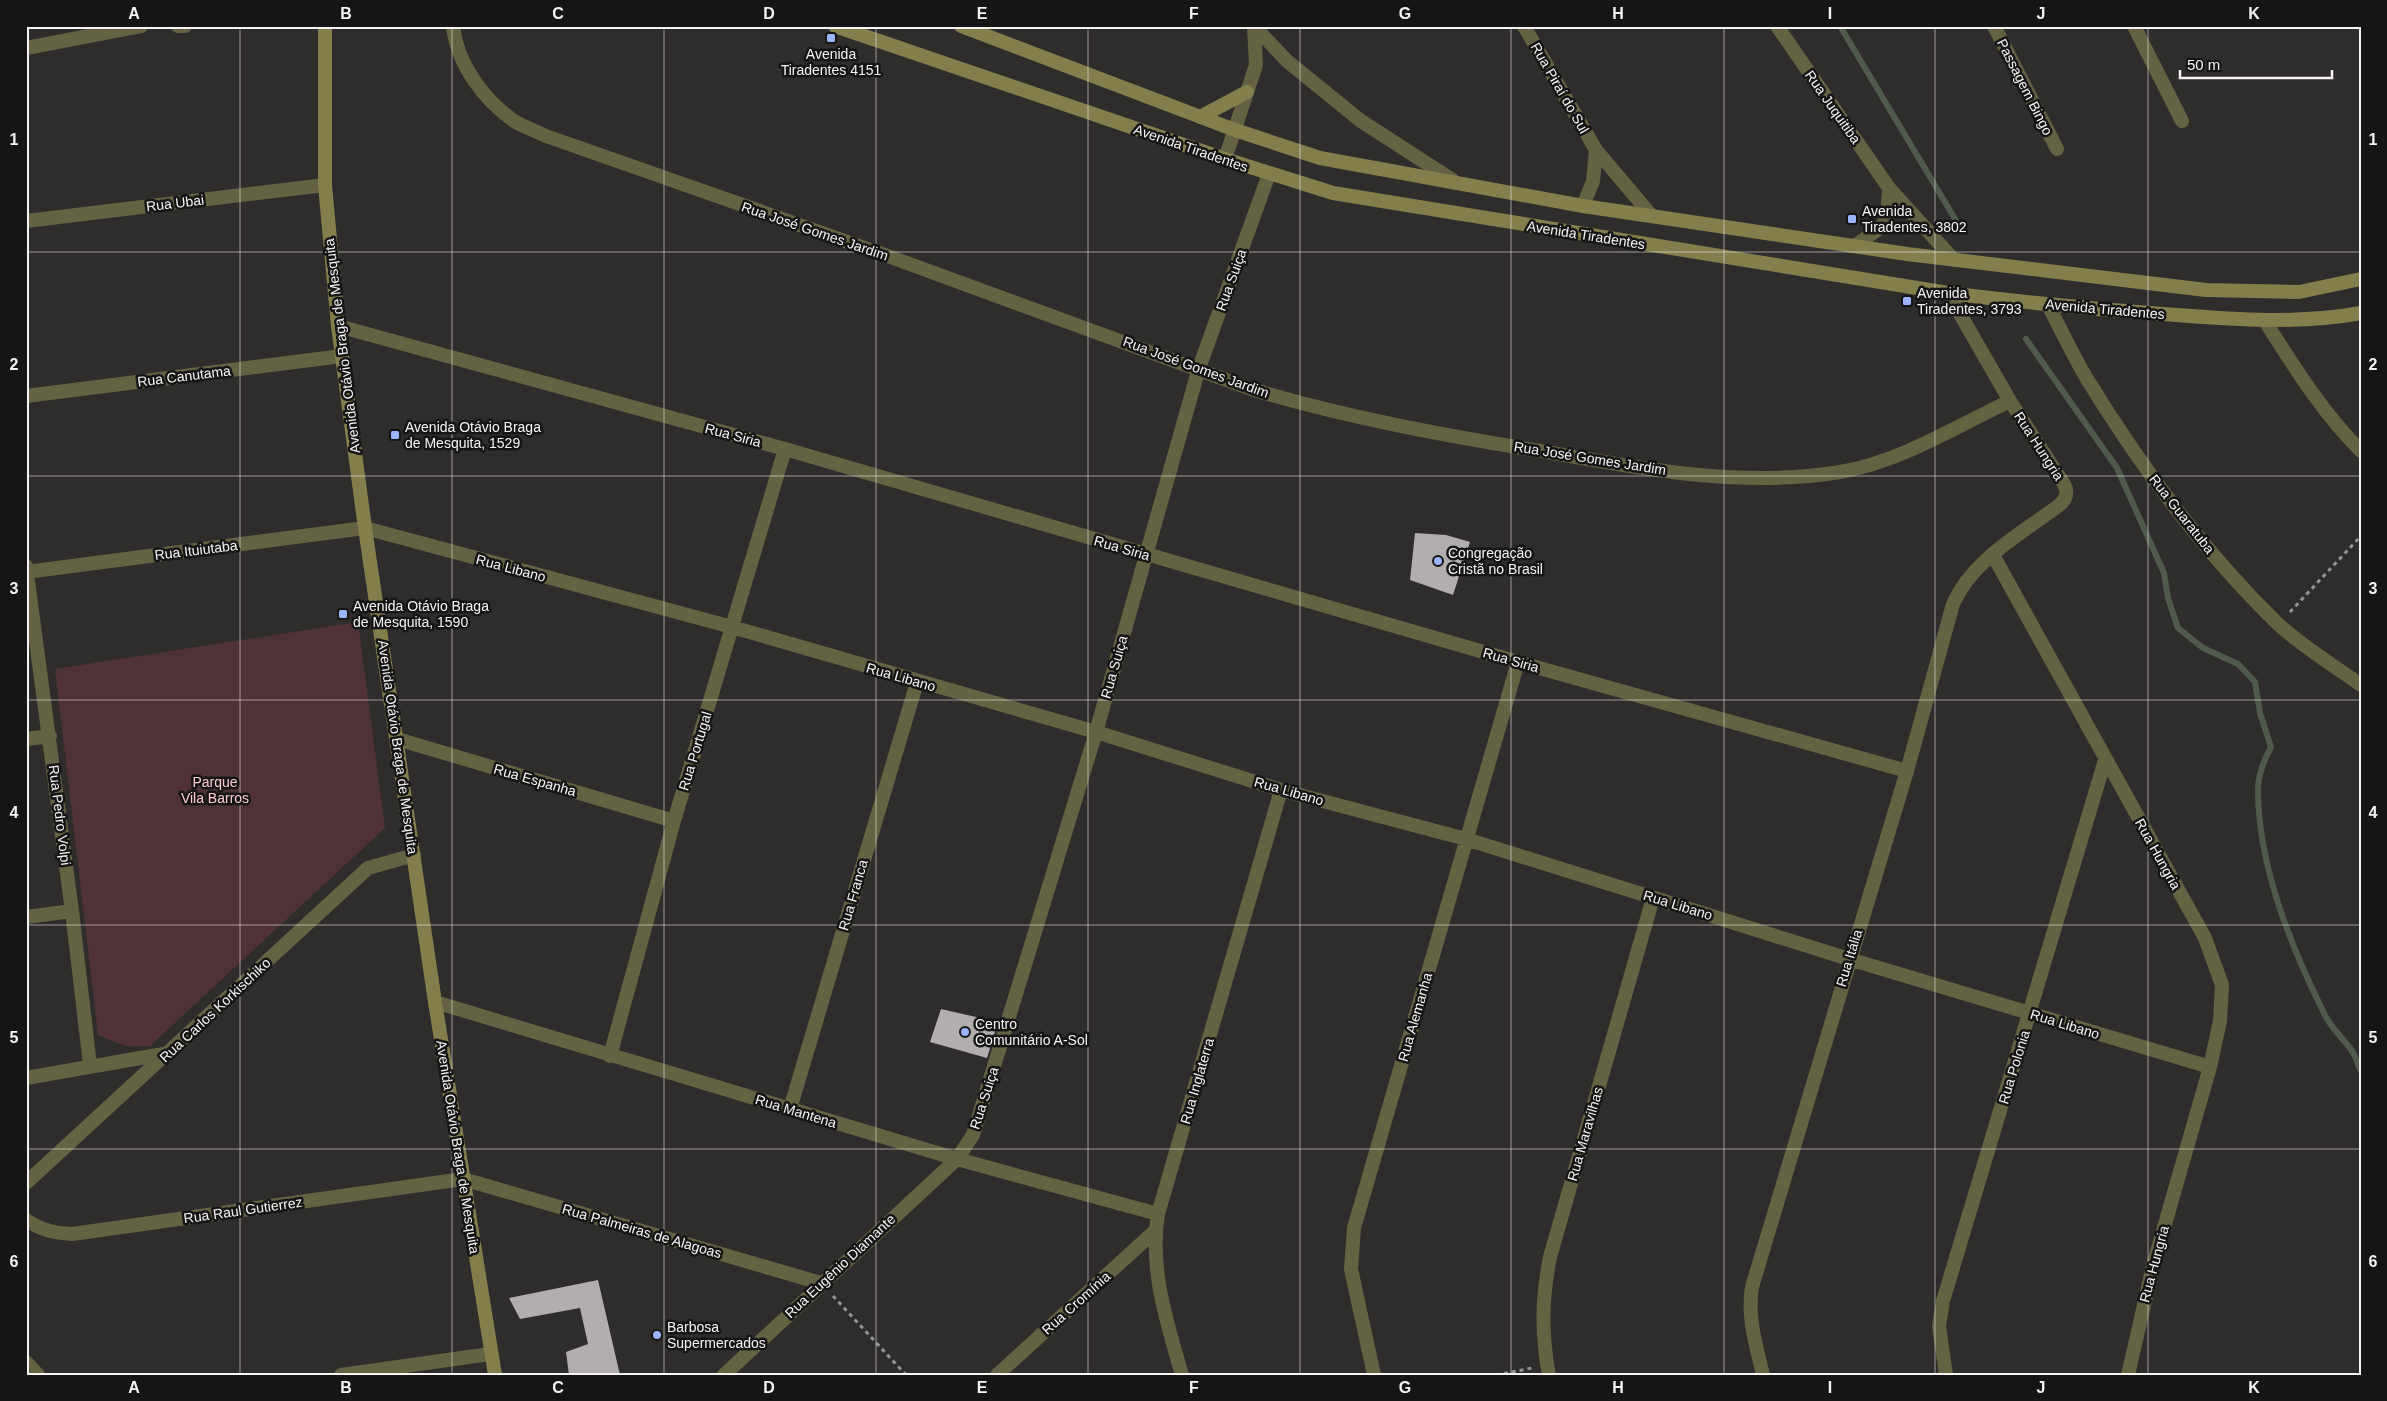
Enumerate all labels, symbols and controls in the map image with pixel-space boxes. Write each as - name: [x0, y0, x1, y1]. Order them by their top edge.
- text: A: [128, 5, 140, 22]
- text: B: [340, 5, 352, 22]
- text: C: [552, 5, 564, 22]
- text: D: [763, 5, 775, 22]
- text: E: [977, 5, 988, 22]
- text: F: [1189, 5, 1199, 22]
- text: G: [1399, 5, 1411, 22]
- text: H: [1612, 5, 1624, 22]
- text: I: [1828, 5, 1832, 22]
- text: J: [2037, 5, 2045, 22]
- text: K: [2248, 5, 2260, 22]
- marker: Avenida Tiradentes 4151: [825, 32, 837, 44]
- street label: Passagem Bingo: [1994, 36, 2056, 138]
- street label: Rua Piraí do Sul: [1528, 40, 1592, 136]
- place label: Avenida Tiradentes 4151: [781, 46, 882, 78]
- scale bar: [2180, 48, 2332, 80]
- text: 50 m: [2187, 56, 2220, 73]
- street label: Rua Juquitiba: [1802, 67, 1864, 147]
- street label: Avenida Tiradentes: [1132, 121, 1250, 175]
- text: 1: [10, 131, 19, 148]
- text: 1: [2369, 131, 2378, 148]
- street label: Rua Ubai: [145, 192, 205, 214]
- street label: Rua José Gomes Jardim: [740, 198, 890, 264]
- place label: Avenida Tiradentes, 3802: [1862, 203, 1967, 235]
- marker: Avenida Tiradentes, 3802: [1846, 213, 1858, 225]
- street label: Avenida Tiradentes: [1526, 218, 1646, 252]
- street label: Avenida Otávio Braga de Mesquita: [321, 238, 363, 454]
- street label: Rua Suiça: [1212, 247, 1250, 313]
- place label: Avenida Tiradentes, 3793: [1917, 285, 2022, 317]
- marker: Avenida Tiradentes, 3793: [1901, 295, 1913, 307]
- street label: Avenida Tiradentes: [2045, 296, 2165, 322]
- street label: Rua José Gomes Jardim: [1121, 333, 1271, 401]
- text: 2: [10, 356, 19, 373]
- text: 2: [2369, 356, 2378, 373]
- street label: Rua Canutama: [136, 362, 232, 390]
- street label: Rua Hungria: [2011, 409, 2067, 483]
- place label: Avenida Otávio Braga de Mesquita, 1529: [405, 419, 541, 451]
- street label: Rua Siria: [703, 420, 763, 450]
- marker: Avenida Otávio Braga de Mesquita, 1529: [389, 429, 401, 441]
- street label: Rua José Gomes Jardim: [1513, 438, 1667, 478]
- street label: Rua Guaratuba: [2146, 471, 2218, 557]
- street label: Rua Siria: [1092, 532, 1152, 564]
- street label: Rua Ituiutaba: [154, 537, 239, 563]
- place label: Congregação Cristã no Brasil: [1448, 545, 1543, 577]
- street label: Rua Libano: [474, 551, 548, 585]
- marker: Congregação Cristã no Brasil: [1432, 555, 1444, 567]
- text: 3: [10, 580, 19, 597]
- text: 3: [2369, 580, 2378, 597]
- place label: Avenida Otávio Braga de Mesquita, 1590: [353, 598, 489, 630]
- marker: Avenida Otávio Braga de Mesquita, 1590: [337, 608, 349, 620]
- street label: Rua Suiça: [1097, 634, 1131, 700]
- street label: Avenida Otávio Braga de Mesquita: [375, 639, 421, 855]
- street label: Rua Siria: [1481, 644, 1541, 676]
- street label: Rua Libano: [864, 659, 938, 695]
- street label: Rua Portugal: [675, 710, 715, 792]
- street label: Rua Espanha: [492, 761, 578, 799]
- street label: Rua Pedro Volpi: [46, 764, 74, 866]
- street label: Rua Libano: [1252, 773, 1326, 809]
- park label: Parque Vila Barros: [181, 774, 249, 806]
- text: 4: [10, 804, 19, 821]
- text: 4: [2369, 804, 2378, 821]
- street label: Rua Hungria: [2132, 816, 2184, 892]
- street label: Rua Franca: [835, 857, 871, 932]
- street label: Rua Libano: [1641, 887, 1715, 923]
- street label: Rua Itália: [1833, 927, 1865, 989]
- street label: Rua Carlos Korkischiko: [156, 954, 274, 1065]
- street label: Rua Alemanha: [1395, 970, 1435, 1063]
- street label: Rua Libano: [2028, 1006, 2102, 1042]
- place label: Centro Comunitário A-Sol: [975, 1016, 1088, 1048]
- marker: Centro Comunitário A-Sol: [959, 1026, 971, 1038]
- street label: Rua Polonia: [1995, 1028, 2033, 1106]
- text: 5: [10, 1029, 19, 1046]
- text: 5: [2369, 1029, 2378, 1046]
- street label: Rua Inglaterra: [1177, 1036, 1217, 1126]
- street label: Avenida Otávio Braga de Mesquita: [433, 1039, 483, 1255]
- street label: Rua Suiça: [966, 1065, 1002, 1131]
- street label: Rua Maravilhas: [1564, 1085, 1606, 1183]
- street label: Rua Mantena: [753, 1091, 839, 1131]
- street label: Rua Raul Gutierrez: [183, 1194, 303, 1226]
- street label: Rua Palmeiras de Alagoas: [560, 1201, 724, 1261]
- street label: Rua Eugênio Diamante: [782, 1211, 899, 1321]
- street label: Rua Hungria: [2136, 1224, 2172, 1304]
- text: 6: [10, 1253, 19, 1270]
- text: 6: [2369, 1253, 2378, 1270]
- street label: Rua Cromínia: [1039, 1268, 1114, 1338]
- place label: Barbosa Supermercados: [667, 1319, 766, 1351]
- marker: Barbosa Supermercados: [651, 1329, 663, 1341]
- text: A: [128, 1379, 140, 1396]
- text: B: [340, 1379, 352, 1396]
- text: C: [552, 1379, 564, 1396]
- text: D: [763, 1379, 775, 1396]
- text: E: [977, 1379, 988, 1396]
- text: F: [1189, 1379, 1199, 1396]
- text: G: [1399, 1379, 1411, 1396]
- text: H: [1612, 1379, 1624, 1396]
- text: I: [1828, 1379, 1832, 1396]
- text: J: [2037, 1379, 2045, 1396]
- text: K: [2248, 1379, 2260, 1396]

